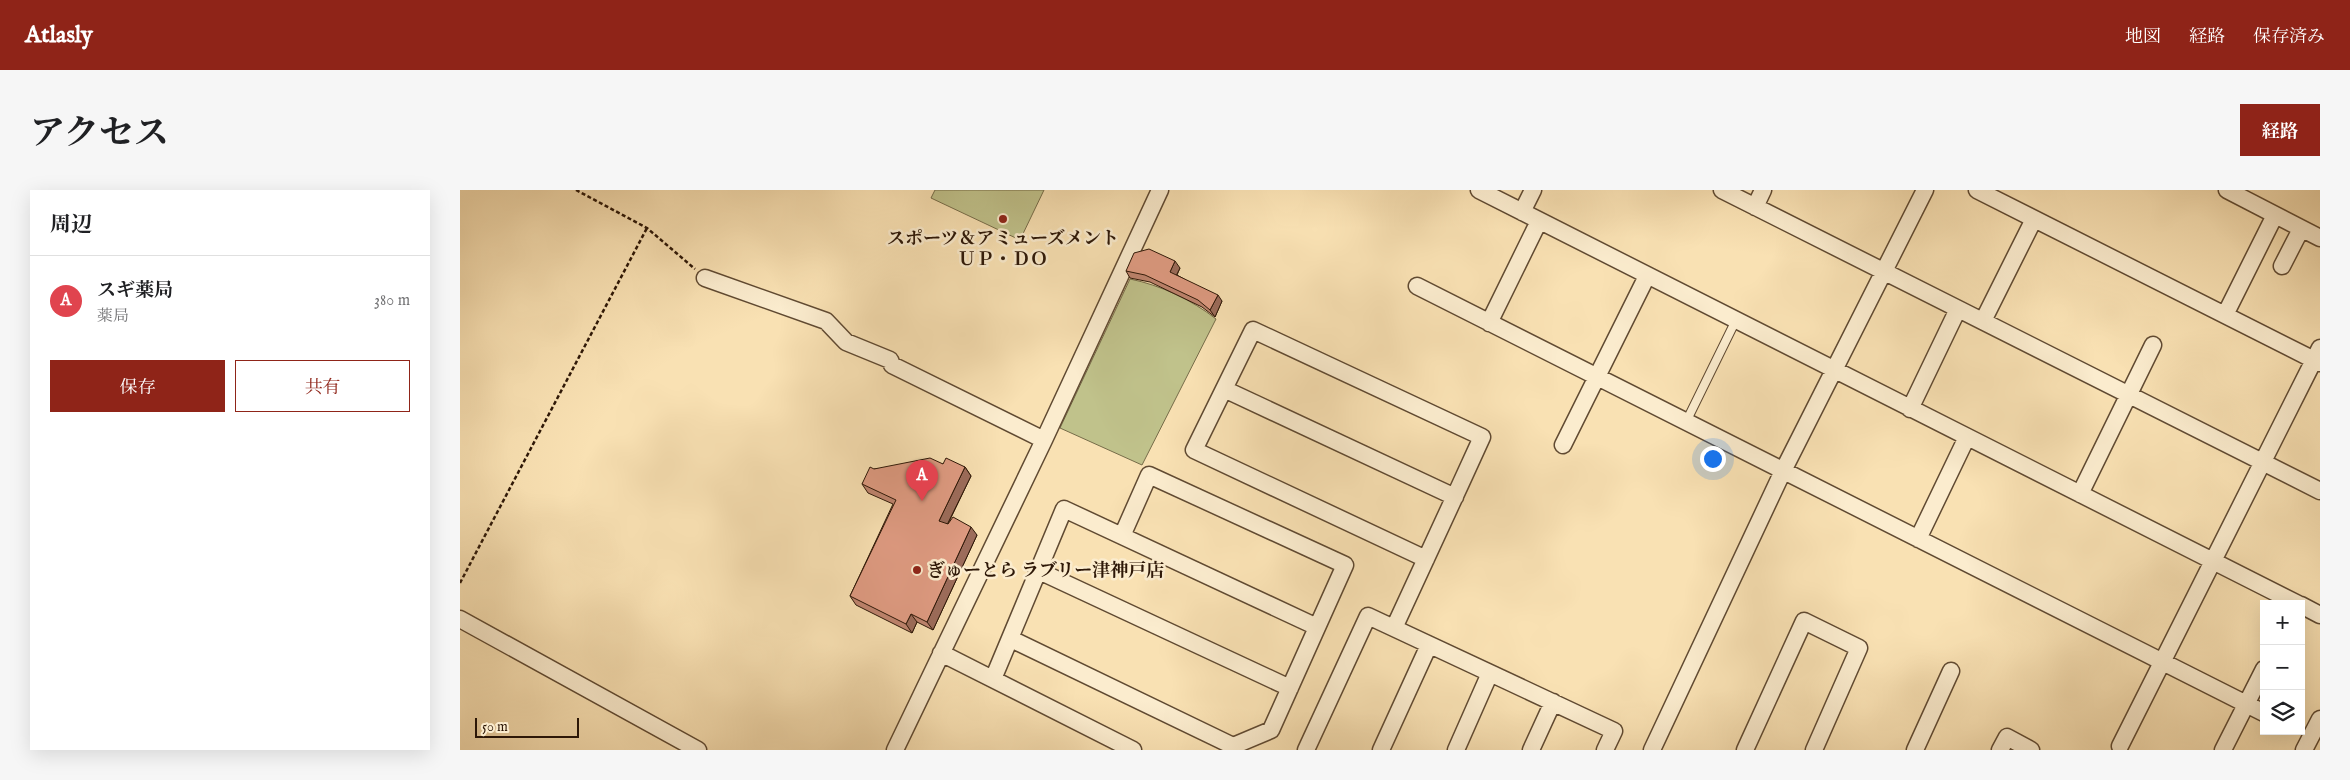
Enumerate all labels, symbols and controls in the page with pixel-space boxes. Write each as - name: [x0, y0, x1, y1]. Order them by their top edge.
- text: Atlasly: [25, 20, 93, 51]
- text: 地図: [2125, 26, 2161, 49]
- text: 経路: [2189, 26, 2225, 49]
- text: 保存済み: [2253, 26, 2325, 49]
- button: 経路: [2240, 104, 2320, 156]
- text: アクセス: [30, 112, 169, 157]
- text: 周辺: [50, 212, 92, 239]
- marker: スポーツ＆アミューズメント ＵＰ・ＤＯ: [997, 213, 1009, 225]
- place label: スポーツ＆アミューズメント ＵＰ・ＤＯ: [887, 228, 1119, 272]
- text: スギ薬局: [97, 279, 173, 303]
- text: A: [61, 291, 71, 311]
- text: 380 m: [374, 291, 410, 311]
- text: 薬局: [97, 307, 129, 327]
- button: 保存: [50, 360, 225, 412]
- button: 共有: [235, 360, 410, 412]
- your location: [1700, 446, 1726, 472]
- pin: A: [906, 460, 938, 501]
- place label: ぎゅーとら ラブリー津神戸店: [927, 560, 1164, 583]
- marker: ぎゅーとら ラブリー津神戸店: [911, 564, 923, 576]
- map controls: [2260, 600, 2305, 735]
- button: +: [2260, 600, 2305, 645]
- button: −: [2260, 645, 2305, 690]
- button: layers: [2260, 690, 2305, 735]
- scale bar: [475, 715, 579, 738]
- text: 50 m: [482, 718, 508, 736]

